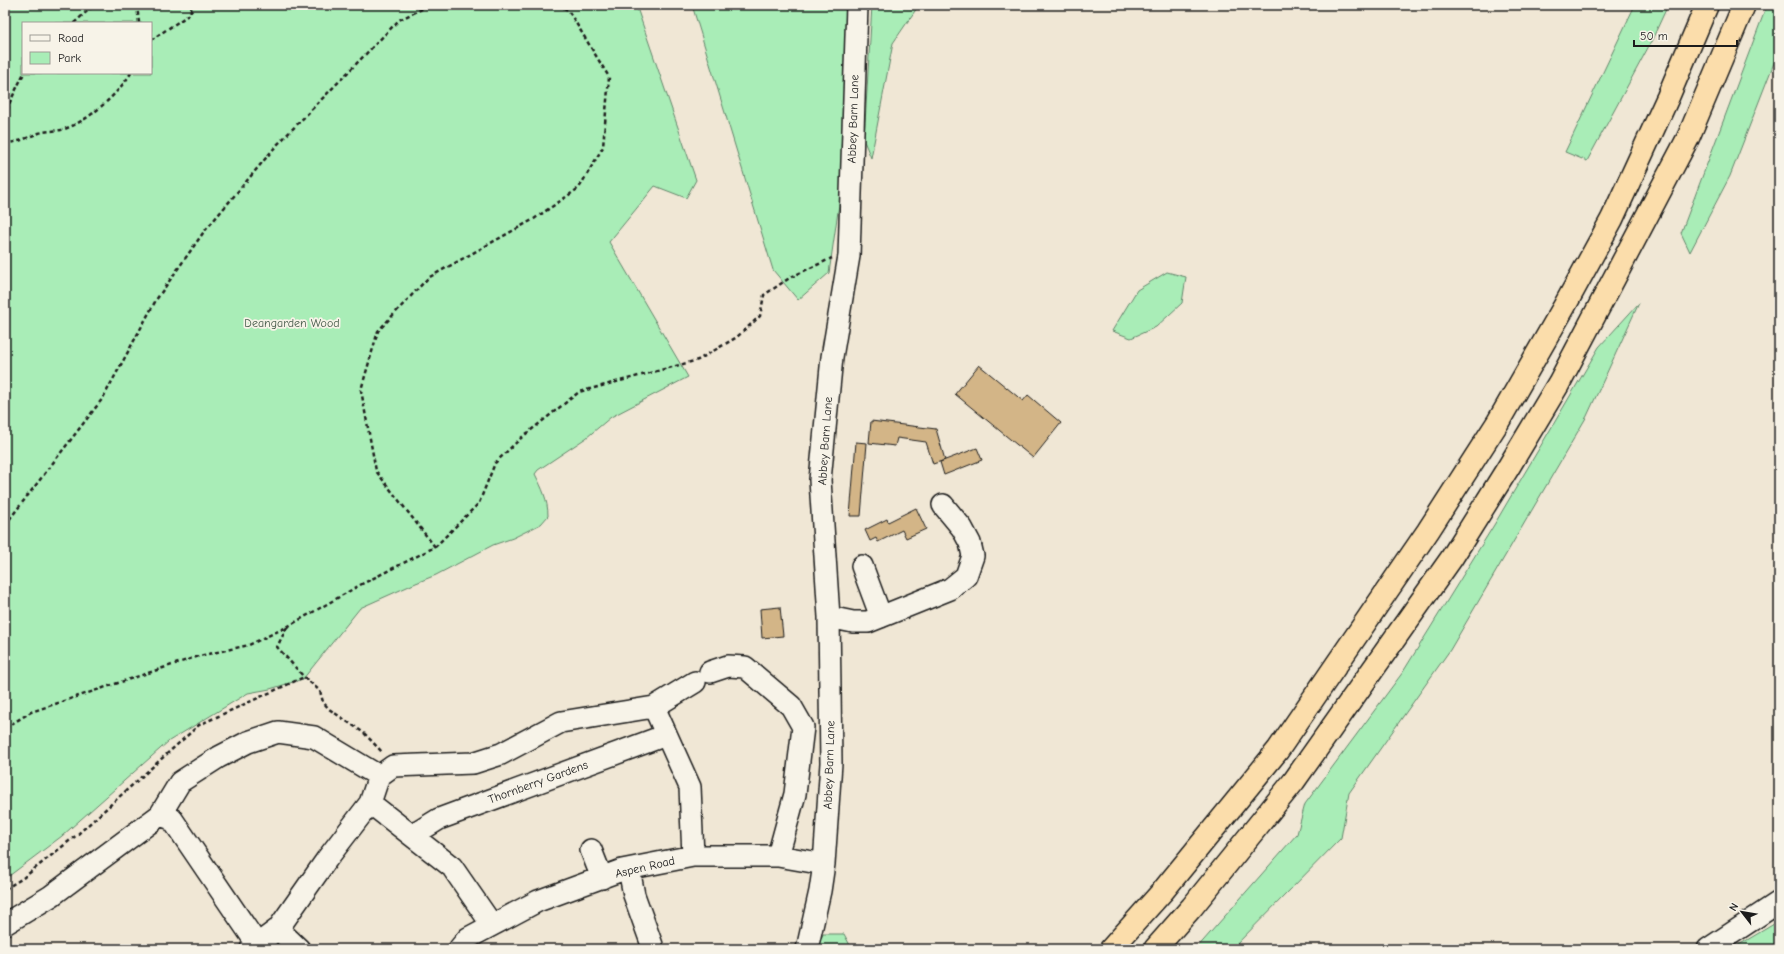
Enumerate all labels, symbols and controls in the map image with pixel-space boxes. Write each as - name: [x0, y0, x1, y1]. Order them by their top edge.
- legend: [22, 22, 152, 74]
- scale bar: [1634, 22, 1737, 48]
- text: 50 m: [1640, 29, 1668, 43]
- text: Road: [58, 31, 84, 45]
- text: Park: [58, 51, 81, 65]
- street label: Abbey Barn Lane: [844, 74, 862, 164]
- park label: Deangarden Wood: [244, 316, 340, 330]
- street label: Abbey Barn Lane: [815, 396, 835, 486]
- street label: Abbey Barn Lane: [820, 720, 838, 810]
- street label: Thornberry Gardens: [486, 757, 590, 807]
- street label: Aspen Road: [614, 853, 676, 881]
- north arrow: [1722, 892, 1762, 932]
- text: N: [1726, 901, 1741, 914]

